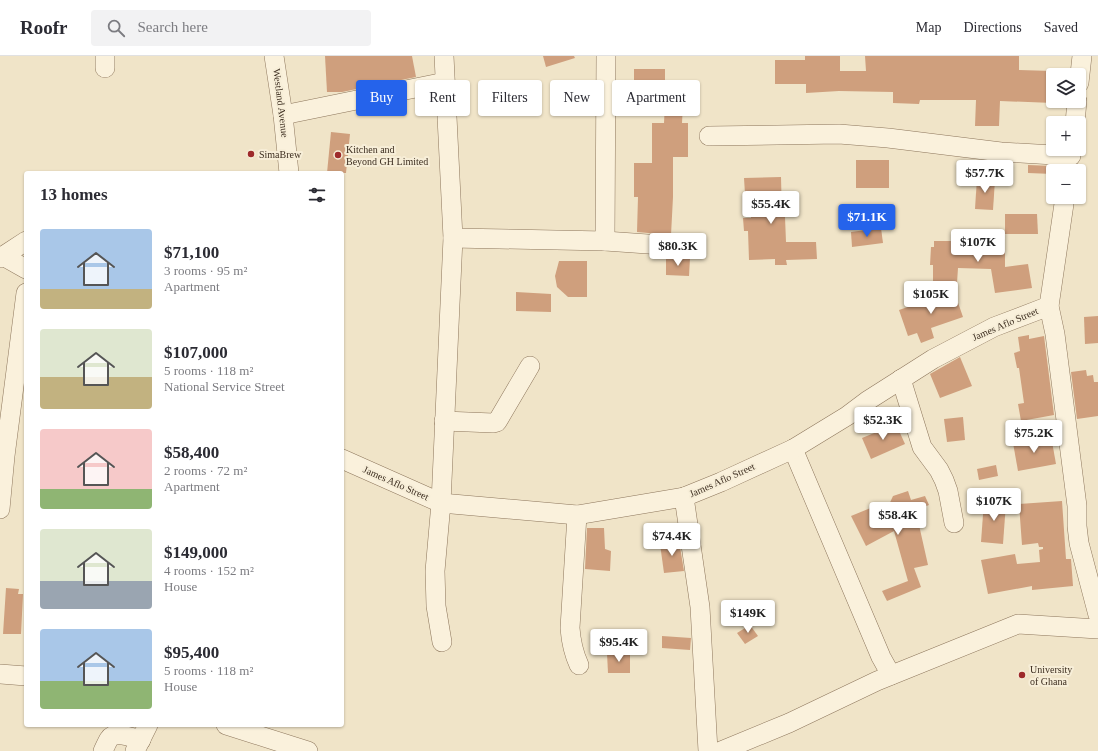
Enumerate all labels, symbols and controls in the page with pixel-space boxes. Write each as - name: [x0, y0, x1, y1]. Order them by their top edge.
- search box: [91, 10, 371, 46]
- text: Roofr: [20, 17, 67, 38]
- icon: search: [105, 17, 127, 39]
- text: Search here: [137, 19, 208, 35]
- text: Map: [916, 20, 941, 35]
- text: Directions: [963, 20, 1022, 35]
- text: Saved: [1044, 20, 1078, 35]
- street label: Westland Avenue: [271, 68, 291, 139]
- map controls: [1046, 68, 1086, 204]
- button: layers: [1046, 68, 1086, 108]
- chip: Buy: [356, 80, 407, 116]
- chip: Rent: [415, 80, 470, 116]
- chip: Filters: [478, 80, 542, 116]
- chip: New: [550, 80, 604, 116]
- chip: Apartment: [612, 80, 700, 116]
- button: +: [1046, 116, 1086, 156]
- place label: Kitchen and Beyond GH Limited: [346, 144, 428, 167]
- marker: SimaBrew: [246, 149, 256, 159]
- place label: SimaBrew: [259, 149, 302, 160]
- marker: Kitchen and Beyond GH Limited: [333, 150, 343, 160]
- pin: $57.7K: [952, 160, 1018, 194]
- button: −: [1046, 164, 1086, 204]
- text: $57.7K: [965, 165, 1005, 180]
- icon: filters: [306, 184, 328, 206]
- text: 13 homes: [40, 185, 108, 204]
- pin: $55.4K: [738, 191, 804, 225]
- text: $55.4K: [751, 196, 791, 211]
- pin: $71.1K: [834, 204, 900, 238]
- text: $71.1K: [847, 209, 887, 224]
- pin: $107K: [950, 229, 1006, 263]
- pin: $80.3K: [645, 233, 711, 267]
- text: $107K: [960, 234, 996, 249]
- text: $80.3K: [658, 238, 698, 253]
- text: $71,100: [164, 243, 219, 262]
- icon: home: [72, 245, 120, 293]
- text: 3 rooms · 95 m²: [164, 263, 247, 278]
- text: Apartment: [164, 279, 220, 294]
- pin: $105K: [903, 281, 959, 315]
- text: $105K: [913, 286, 949, 301]
- street label: James Aflo Street: [970, 305, 1040, 343]
- text: $107,000: [164, 343, 228, 362]
- icon: home: [72, 345, 120, 393]
- text: 5 rooms · 118 m²: [164, 363, 253, 378]
- text: National Service Street: [164, 379, 285, 394]
- pin: $52.3K: [850, 407, 916, 441]
- text: $52.3K: [863, 412, 903, 427]
- pin: $75.2K: [1001, 420, 1067, 454]
- text: $75.2K: [1014, 425, 1054, 440]
- text: $58,400: [164, 443, 219, 462]
- icon: home: [72, 445, 120, 493]
- street label: James Aflo Street: [688, 461, 757, 499]
- text: 2 rooms · 72 m²: [164, 463, 247, 478]
- street label: James Aflo Street: [362, 464, 431, 502]
- text: Apartment: [164, 479, 220, 494]
- pin: $107K: [966, 488, 1022, 522]
- text: $107K: [976, 493, 1012, 508]
- pin: $58.4K: [865, 502, 931, 536]
- text: $58.4K: [878, 507, 918, 522]
- pin: $74.4K: [639, 523, 705, 557]
- text: $74.4K: [652, 528, 692, 543]
- text: $149,000: [164, 543, 228, 562]
- icon: home: [72, 545, 120, 593]
- text: 4 rooms · 152 m²: [164, 563, 254, 578]
- text: House: [164, 579, 197, 594]
- pin: $149K: [720, 600, 776, 634]
- text: $149K: [730, 605, 766, 620]
- pin: $95.4K: [586, 629, 652, 663]
- text: $95.4K: [599, 634, 639, 649]
- text: $95,400: [164, 643, 219, 662]
- icon: home: [72, 645, 120, 693]
- text: 5 rooms · 118 m²: [164, 663, 253, 678]
- place label: University of Ghana: [1030, 664, 1072, 687]
- marker: University of Ghana: [1017, 670, 1027, 680]
- text: House: [164, 679, 197, 694]

